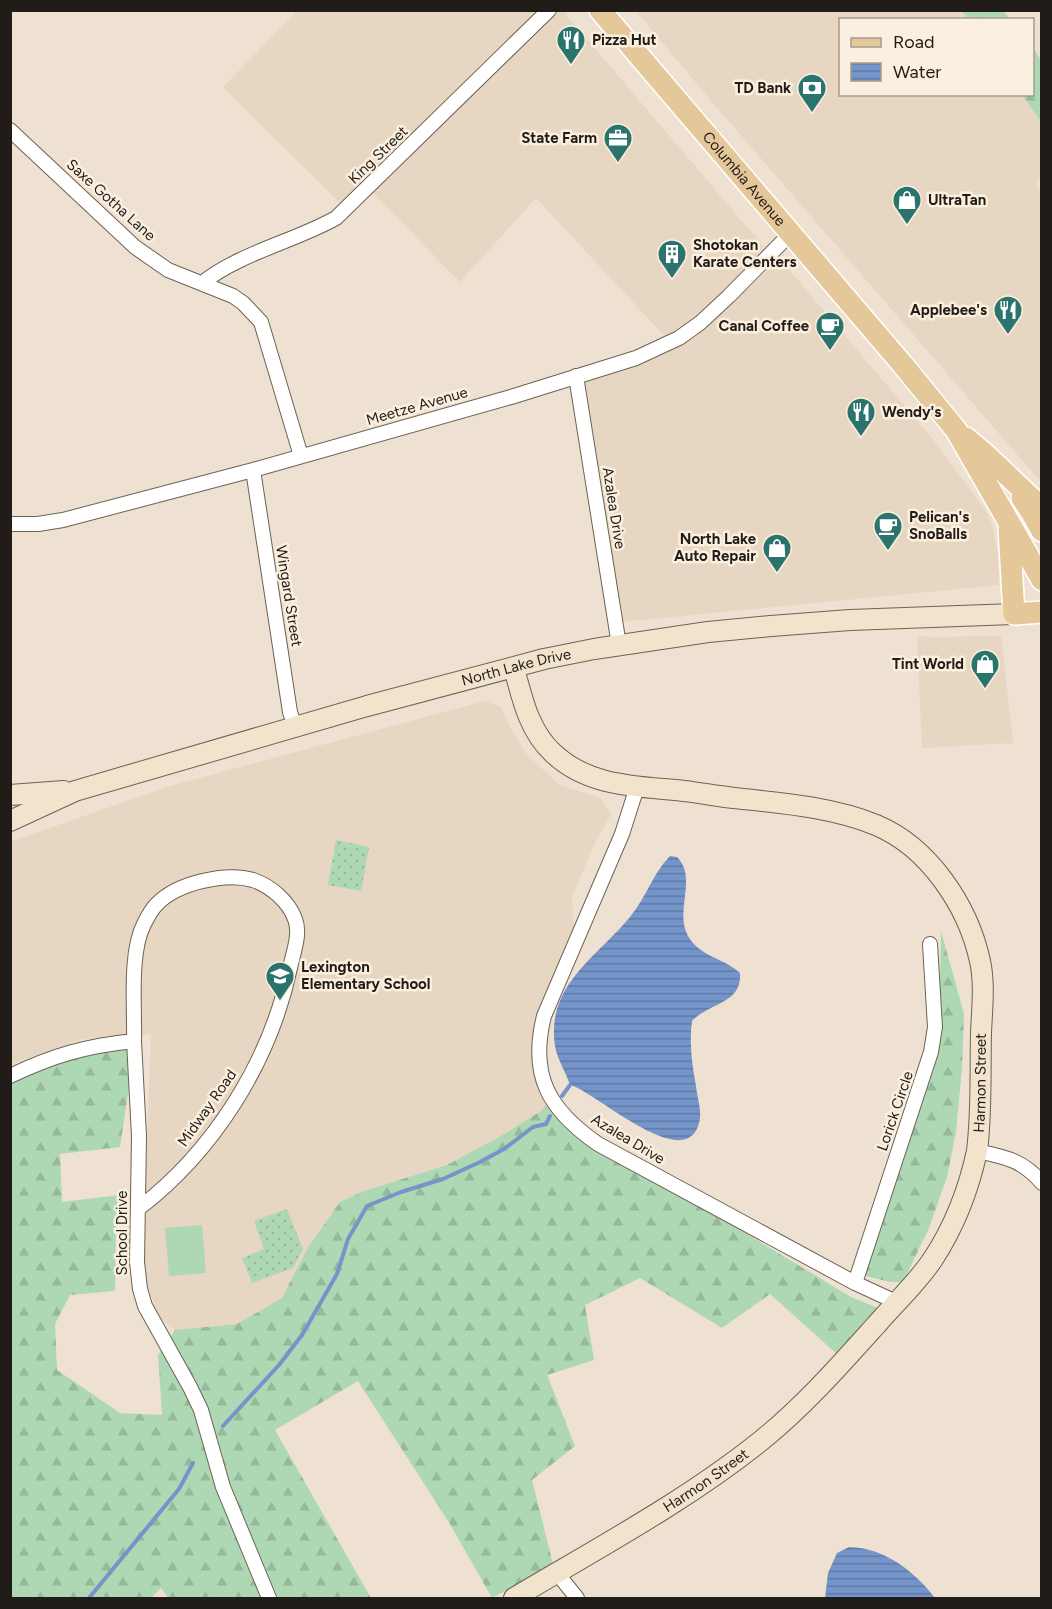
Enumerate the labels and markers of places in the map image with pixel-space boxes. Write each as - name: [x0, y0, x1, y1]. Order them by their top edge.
- restaurant icon: Pizza Hut: [555, 24, 587, 66]
- place label: Pizza Hut: [592, 31, 657, 49]
- bank icon: TD Bank: [796, 72, 828, 114]
- place label: TD Bank: [734, 79, 791, 97]
- office icon: State Farm: [602, 122, 634, 164]
- place label: State Farm: [521, 129, 597, 147]
- shop icon: UltraTan: [891, 184, 923, 226]
- place label: UltraTan: [928, 191, 986, 209]
- place label: Shotokan Karate Centers: [693, 236, 797, 271]
- building icon: Shotokan Karate Centers: [656, 238, 688, 280]
- restaurant icon: Applebee's: [992, 294, 1024, 336]
- place label: Applebee's: [910, 301, 987, 319]
- cafe icon: Canal Coffee: [814, 310, 846, 352]
- place label: Canal Coffee: [719, 317, 810, 335]
- restaurant icon: Wendy's: [845, 396, 877, 438]
- place label: Wendy's: [882, 403, 941, 421]
- place label: Pelican's SnoBalls: [909, 508, 969, 543]
- cafe icon: Pelican's SnoBalls: [872, 510, 904, 552]
- place label: North Lake Auto Repair: [674, 530, 757, 565]
- shop icon: North Lake Auto Repair: [761, 532, 793, 574]
- shop icon: Tint World: [969, 648, 1001, 690]
- place label: Tint World: [892, 655, 964, 673]
- place label: Lexington Elementary School: [301, 958, 431, 993]
- school or university icon: Lexington Elementary School: [264, 960, 296, 1002]

